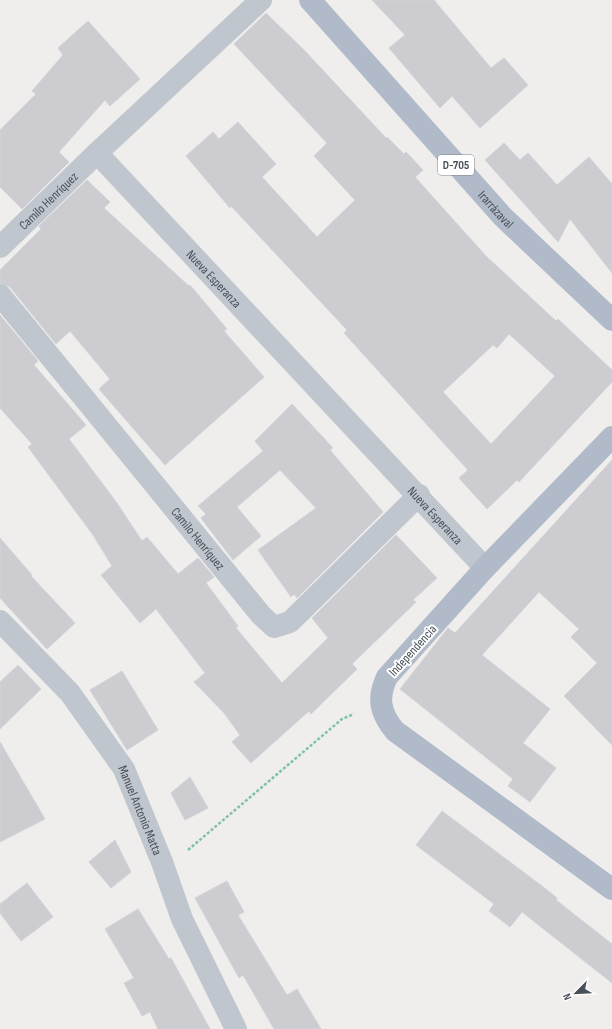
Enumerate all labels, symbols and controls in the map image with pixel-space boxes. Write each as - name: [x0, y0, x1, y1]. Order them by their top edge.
- road number: D-705: [438, 155, 474, 175]
- street label: Camilo Henríquez: [16, 169, 82, 233]
- street label: Irarrázaval: [474, 188, 517, 232]
- street label: Nueva Esperanza: [183, 247, 245, 311]
- street label: Nueva Esperanza: [404, 483, 466, 548]
- street label: Camilo Henríquez: [167, 504, 228, 574]
- street label: Independencia: [385, 622, 440, 680]
- street label: Manuel Antonio Matta: [114, 763, 165, 858]
- north arrow: [556, 973, 596, 1013]
- text: N: [560, 991, 574, 1002]

